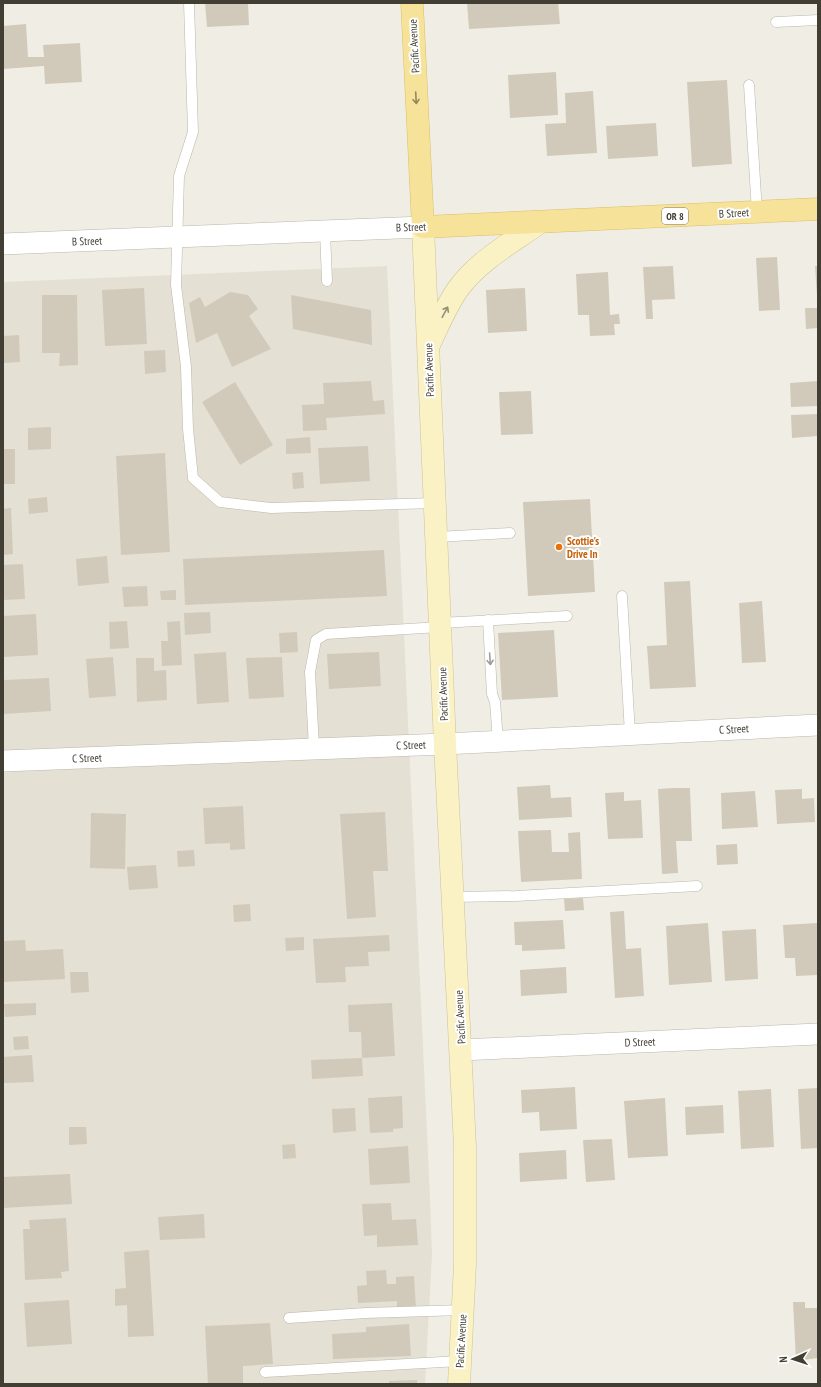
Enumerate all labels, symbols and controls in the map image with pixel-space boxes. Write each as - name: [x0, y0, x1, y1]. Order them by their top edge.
- street label: Pacific Avenue: [406, 18, 422, 73]
- one-way arrow: [413, 91, 420, 104]
- street label: B Street: [719, 205, 749, 221]
- road number: OR 8: [662, 208, 688, 224]
- street label: B Street: [396, 219, 426, 235]
- street label: B Street: [72, 233, 102, 249]
- one-way arrow: [442, 306, 449, 318]
- street label: Pacific Avenue: [421, 342, 437, 397]
- place label: Scottie's Drive In: [567, 534, 599, 561]
- marker: Scottie's Drive In: [554, 542, 564, 552]
- one-way arrow: [486, 652, 493, 665]
- street label: Pacific Avenue: [435, 666, 451, 721]
- street label: C Street: [719, 721, 749, 737]
- street label: C Street: [396, 737, 426, 753]
- street label: C Street: [72, 750, 102, 766]
- street label: Pacific Avenue: [452, 989, 468, 1044]
- street label: D Street: [624, 1034, 656, 1050]
- street label: Pacific Avenue: [453, 1313, 469, 1368]
- north arrow: [773, 1339, 813, 1379]
- text: N: [776, 1356, 790, 1363]

